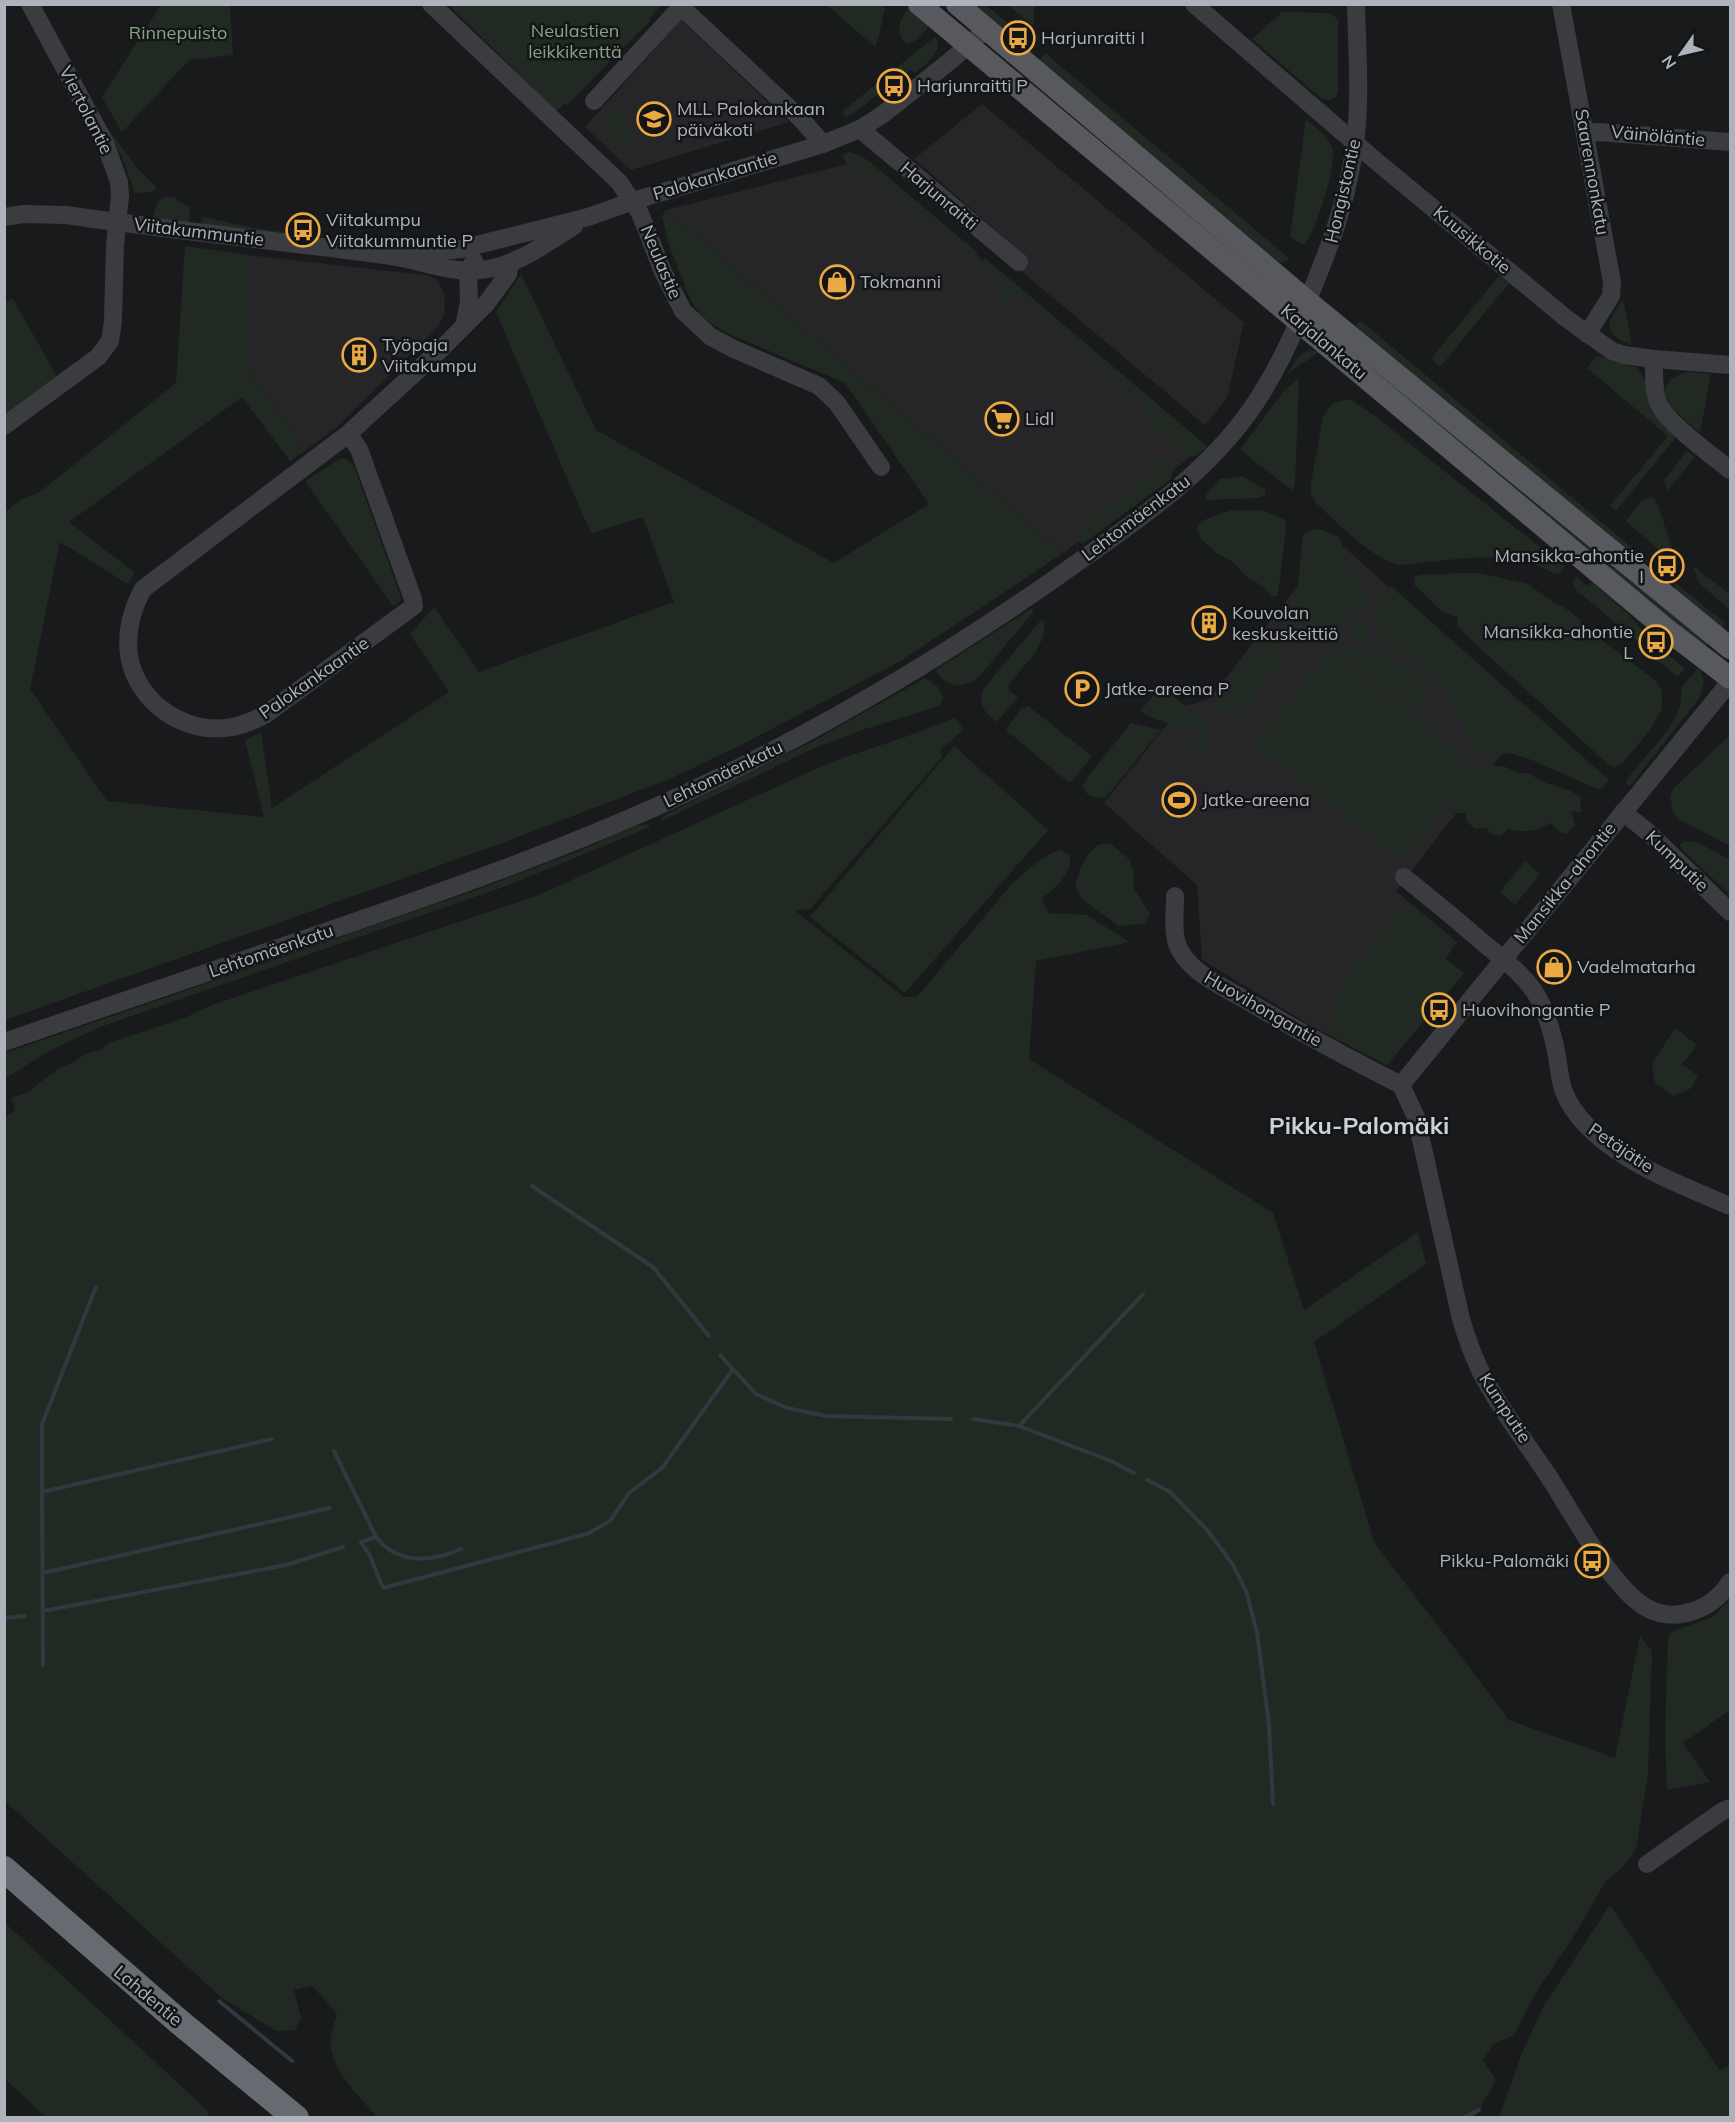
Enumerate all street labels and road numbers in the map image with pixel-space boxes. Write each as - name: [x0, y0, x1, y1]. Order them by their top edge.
- street label: Viertolantie: [54, 62, 119, 158]
- street label: Saarennonkatu: [1570, 107, 1615, 237]
- street label: Väinöläntie: [1610, 120, 1706, 151]
- street label: Hongistontie: [1319, 137, 1366, 245]
- street label: Palokankaantie: [650, 146, 780, 205]
- street label: Harjunraitti: [896, 156, 983, 235]
- street label: Kuusikkotie: [1429, 201, 1516, 279]
- street label: Viitakummuntie: [133, 212, 265, 251]
- street label: Neulastie: [636, 221, 687, 302]
- street label: Karjalankatu: [1276, 299, 1372, 385]
- street label: Lehtomäenkatu: [1077, 469, 1195, 566]
- street label: Palokankaantie: [254, 631, 373, 724]
- street label: Lehtomäenkatu: [659, 735, 786, 812]
- street label: Mansikka-ahontie: [1509, 817, 1621, 948]
- street label: Kumputie: [1641, 825, 1714, 896]
- street label: Lehtomäenkatu: [206, 918, 336, 983]
- street label: Huovihongantie: [1200, 966, 1326, 1052]
- street label: Petäjätie: [1584, 1117, 1658, 1178]
- street label: Kumputie: [1474, 1368, 1537, 1447]
- street label: Lahdentie: [109, 1960, 187, 2031]

